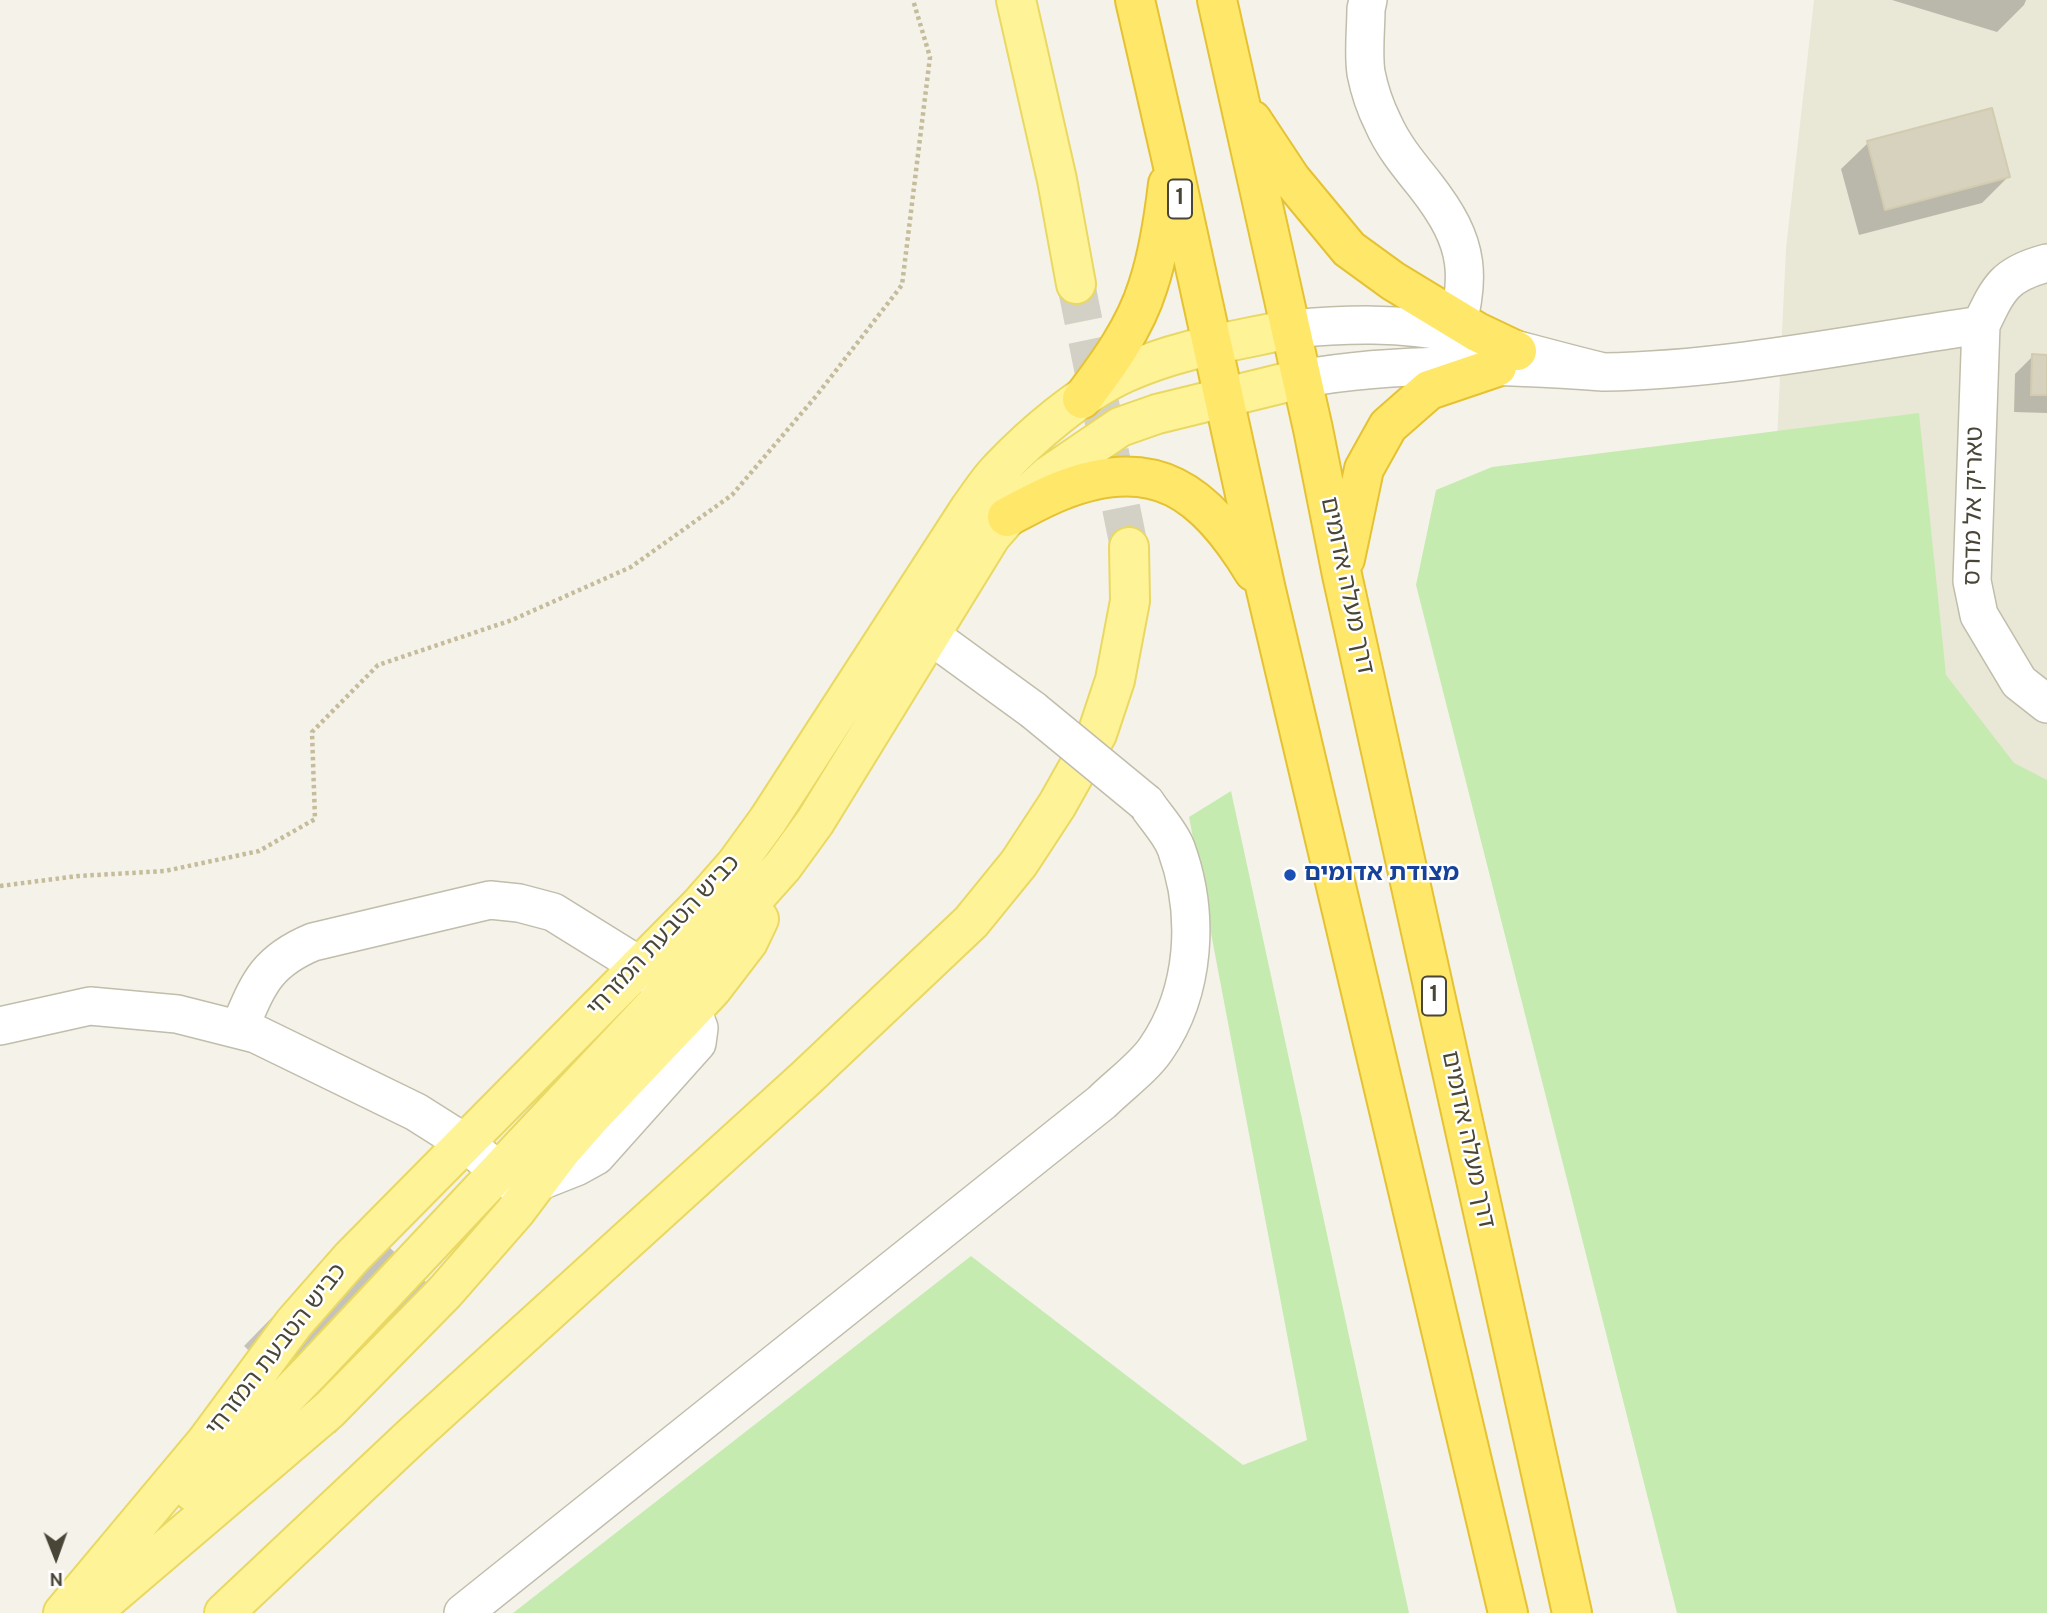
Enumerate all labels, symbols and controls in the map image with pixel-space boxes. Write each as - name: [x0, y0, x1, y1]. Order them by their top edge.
- road number: 1: [1168, 180, 1192, 218]
- street label: טאריק אל מדרס: [1960, 426, 1992, 586]
- street label: דרך מעלה אדומים: [1312, 495, 1378, 677]
- street label: כביש הטבעת המזרחי: [583, 850, 747, 1024]
- place label: מצודת אדומים: [1304, 861, 1459, 889]
- marker: מצודת אדומים: [1282, 867, 1298, 883]
- road number: 1: [1422, 976, 1446, 1015]
- street label: דרך מעלה אדומים: [1433, 1049, 1499, 1231]
- street label: כביש הטבעת המזרחי: [202, 1259, 354, 1443]
- north arrow: [21, 1522, 91, 1592]
- text: N: [49, 1566, 63, 1590]

